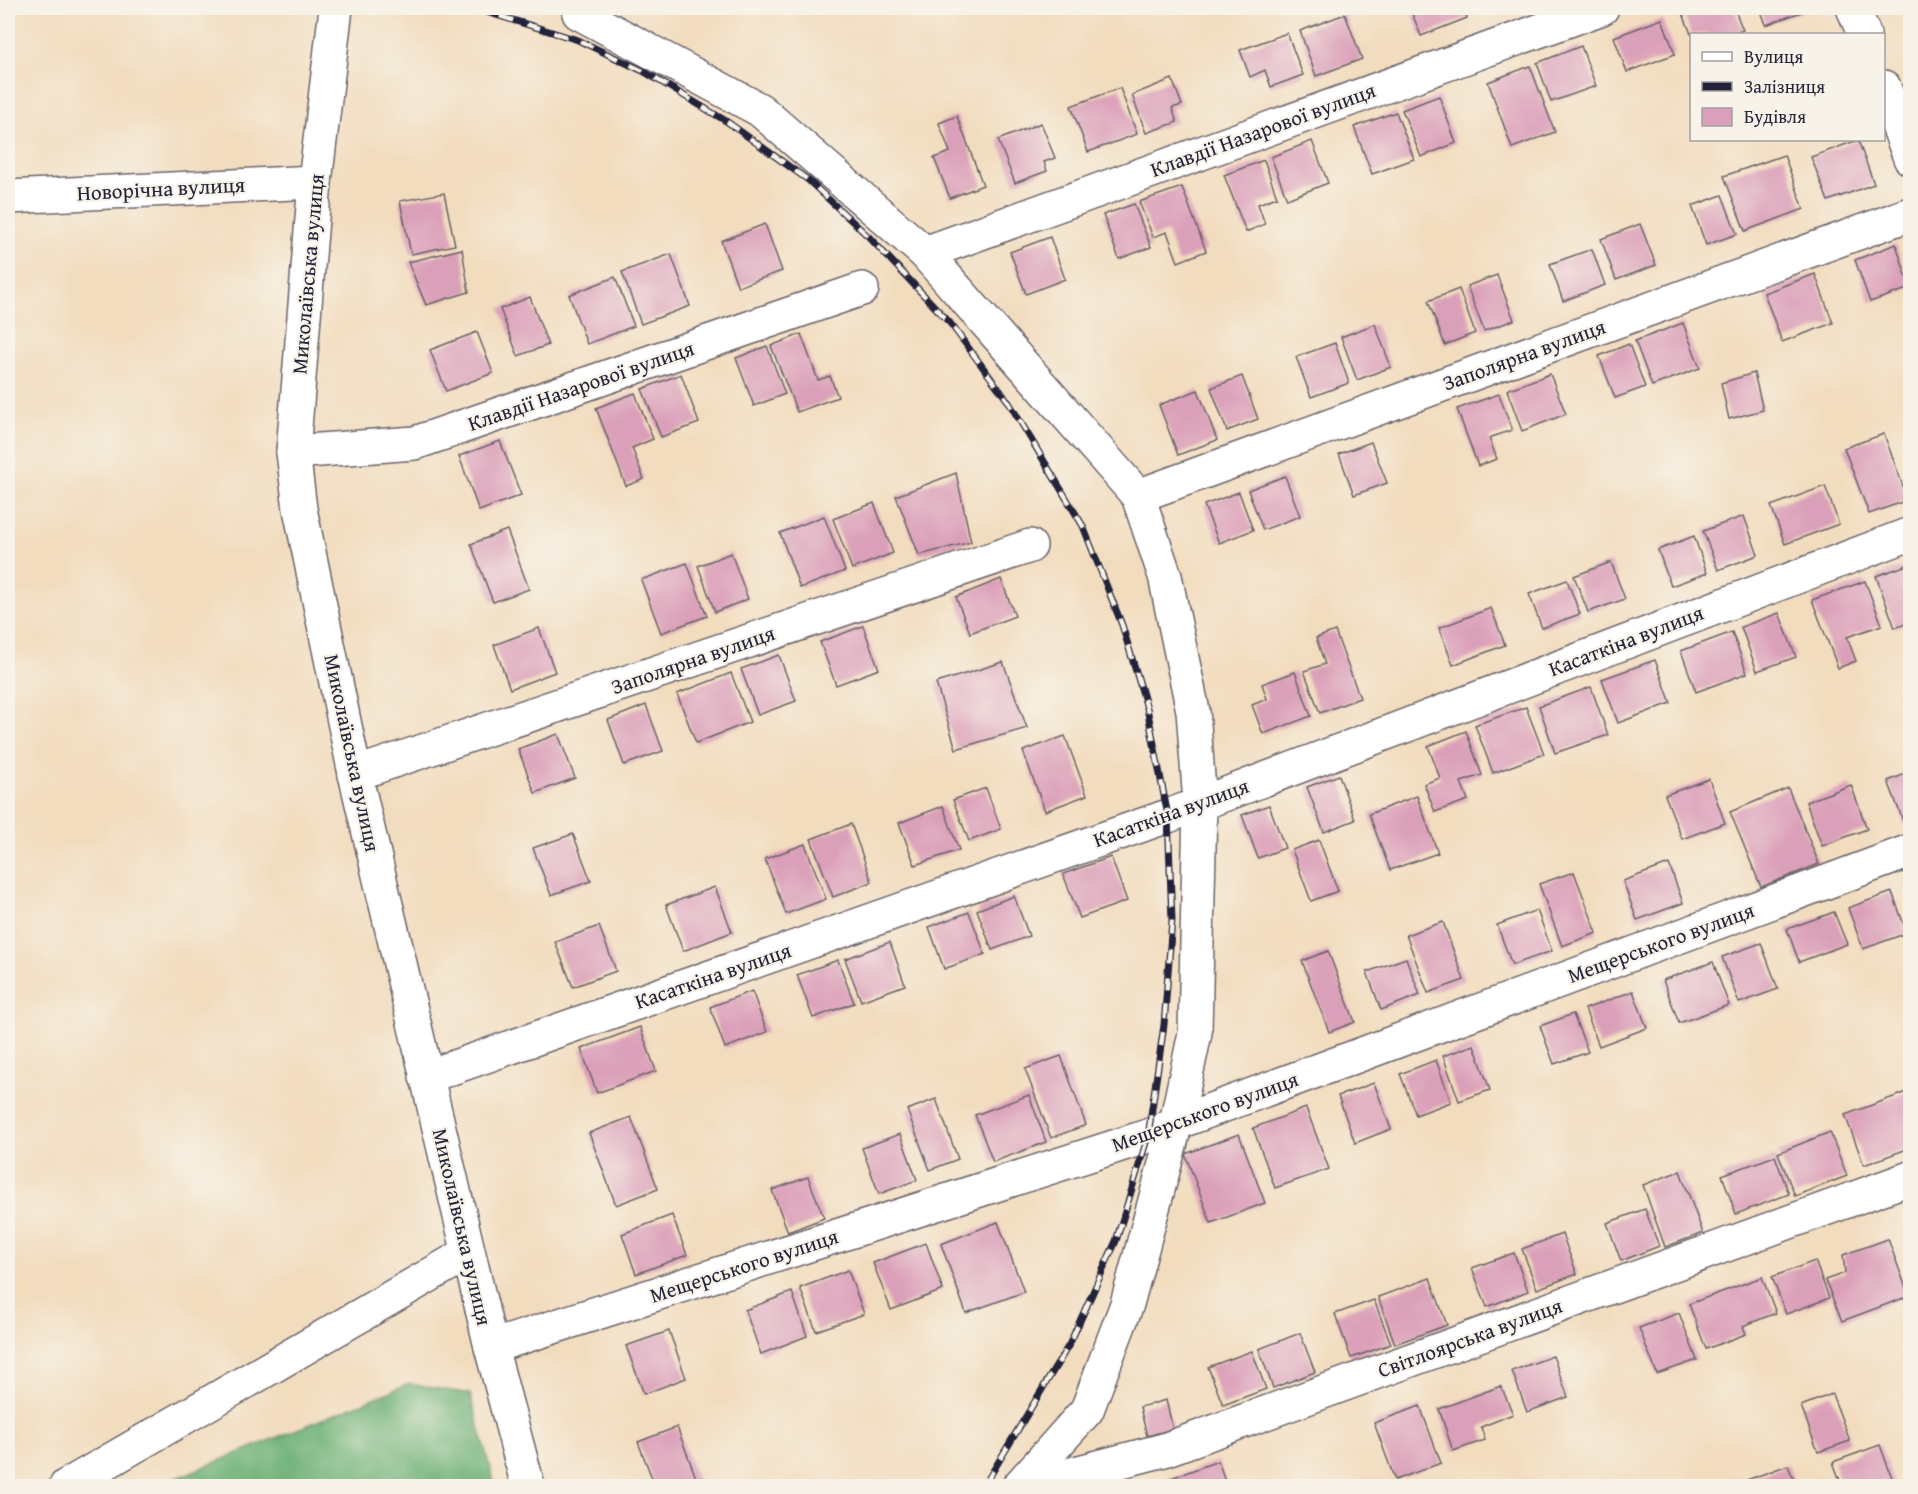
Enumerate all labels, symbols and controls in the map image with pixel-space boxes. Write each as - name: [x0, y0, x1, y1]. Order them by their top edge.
- legend: [1690, 33, 1885, 141]
- text: Вулиця: [1744, 43, 1803, 70]
- text: Залізниця: [1744, 73, 1825, 100]
- street label: Клавдії Назарової вулиця: [1146, 74, 1380, 185]
- text: Будівля: [1744, 103, 1806, 130]
- street label: Новорічна вулиця: [76, 169, 246, 208]
- street label: Миколаївська вулиця: [283, 172, 332, 376]
- street label: Заполярна вулиця: [1438, 311, 1610, 398]
- street label: Клавдії Назарової вулиця: [463, 332, 699, 439]
- street label: Касаткіна вулиця: [1544, 597, 1708, 684]
- street label: Заполярна вулиця: [607, 617, 779, 702]
- street label: Миколаївська вулиця: [316, 651, 389, 855]
- street label: Касаткіна вулиця: [1089, 770, 1253, 855]
- street label: Мещерського вулиця: [1563, 894, 1759, 991]
- street label: Касаткіна вулиця: [630, 934, 796, 1017]
- street label: Мещерського вулиця: [1107, 1063, 1303, 1160]
- street label: Миколаївська вулиця: [425, 1125, 500, 1329]
- street label: Мещерського вулиця: [646, 1220, 842, 1311]
- street label: Світлоярська вулиця: [1373, 1290, 1567, 1385]

